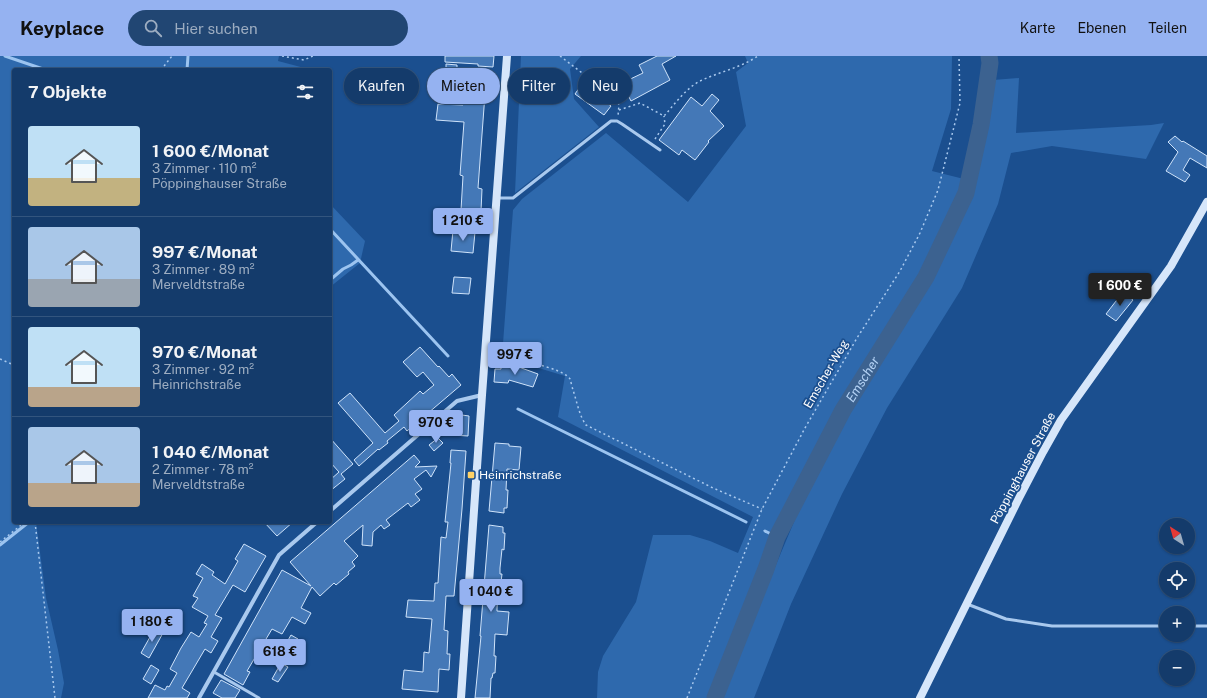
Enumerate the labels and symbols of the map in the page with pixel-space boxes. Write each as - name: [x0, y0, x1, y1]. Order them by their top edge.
- pin: 1 210 €: [426, 208, 500, 242]
- pin: 1 600 €: [1083, 273, 1157, 307]
- street label: Emscher-Weg: [801, 337, 851, 411]
- pin: 997 €: [487, 342, 543, 376]
- water label: Emscher: [843, 354, 882, 405]
- pin: 970 €: [408, 410, 464, 444]
- street label: Pöppinghauser Straße: [988, 410, 1058, 526]
- place label: Heinrichstraße: [479, 468, 562, 482]
- marker: Heinrichstraße: [466, 470, 476, 480]
- north arrow: [1159, 518, 1195, 554]
- pin: 1 040 €: [454, 579, 528, 613]
- pin: 1 180 €: [115, 609, 189, 643]
- pin: 618 €: [252, 639, 308, 673]

